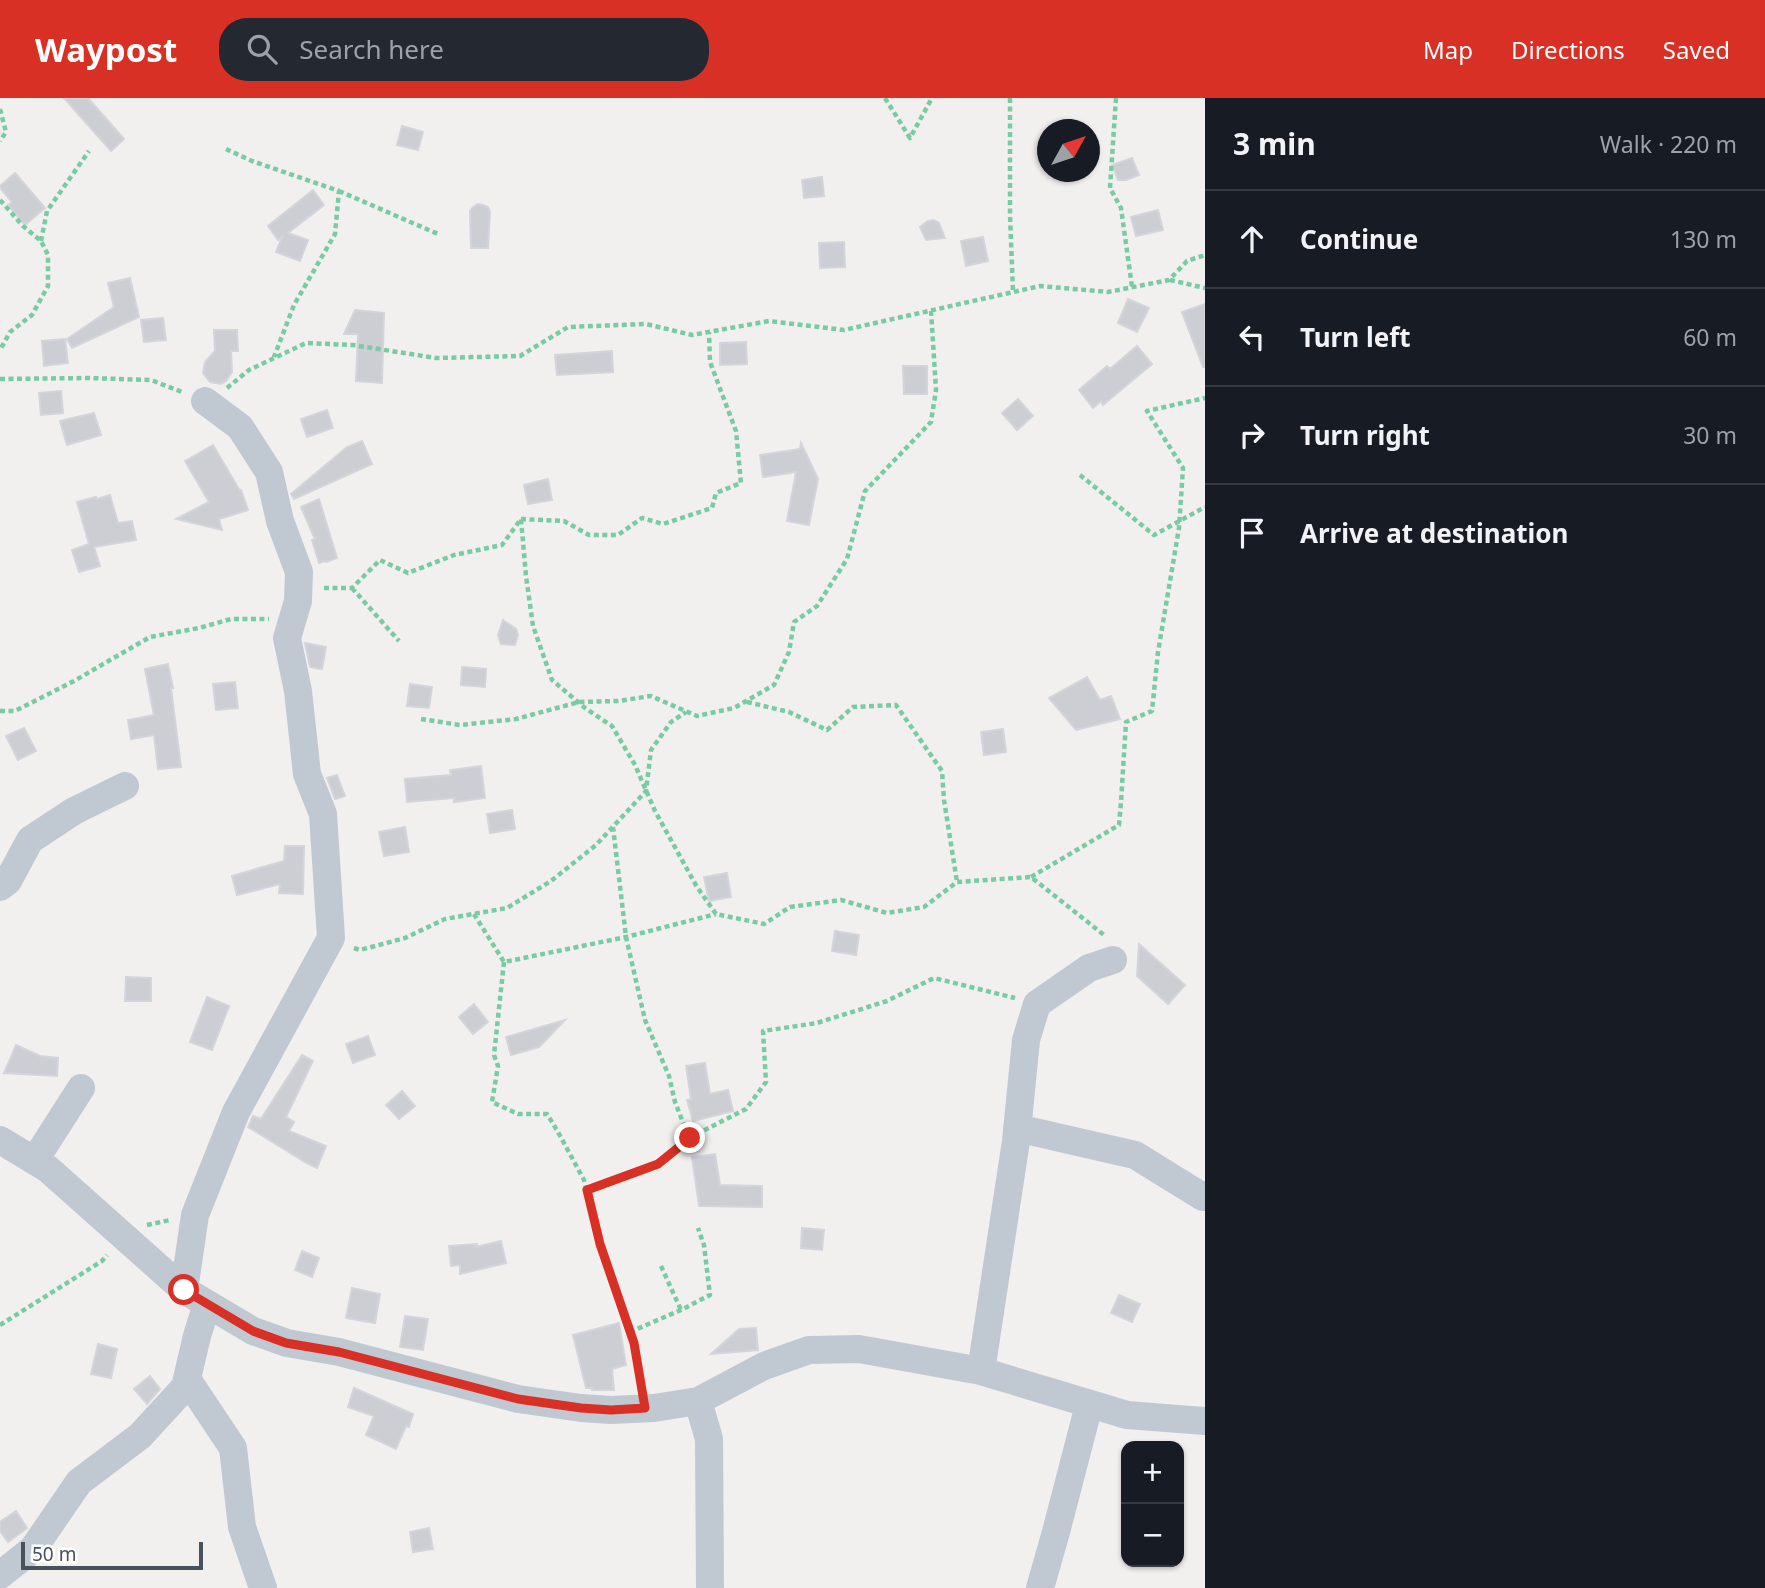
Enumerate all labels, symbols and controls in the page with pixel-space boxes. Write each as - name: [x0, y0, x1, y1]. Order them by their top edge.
- search box: [219, 18, 709, 81]
- text: Waypost: [35, 27, 177, 72]
- icon: search: [243, 30, 281, 68]
- text: Search here: [299, 31, 444, 67]
- text: Map: [1423, 33, 1473, 66]
- text: Directions: [1511, 33, 1625, 66]
- text: Saved: [1663, 33, 1730, 66]
- north arrow: [1037, 119, 1100, 182]
- text: 3 min: [1233, 123, 1316, 164]
- text: Walk · 220 m: [1600, 128, 1737, 160]
- icon: ahead: [1233, 220, 1271, 258]
- text: Continue: [1300, 221, 1418, 257]
- text: 130 m: [1670, 223, 1737, 255]
- icon: left: [1233, 318, 1271, 356]
- text: Turn left: [1300, 319, 1411, 355]
- text: 60 m: [1683, 321, 1737, 353]
- icon: right: [1233, 416, 1271, 454]
- text: Turn right: [1300, 417, 1430, 453]
- text: 30 m: [1683, 419, 1737, 451]
- icon: arrive: [1233, 514, 1271, 552]
- text: Arrive at destination: [1300, 515, 1569, 551]
- route end: [674, 1122, 705, 1153]
- route start: [168, 1274, 199, 1305]
- map controls: [1121, 1441, 1184, 1567]
- button: +: [1121, 1441, 1184, 1504]
- button: −: [1121, 1504, 1184, 1567]
- scale bar: [21, 1539, 203, 1571]
- text: 50 m: [32, 1541, 76, 1567]

